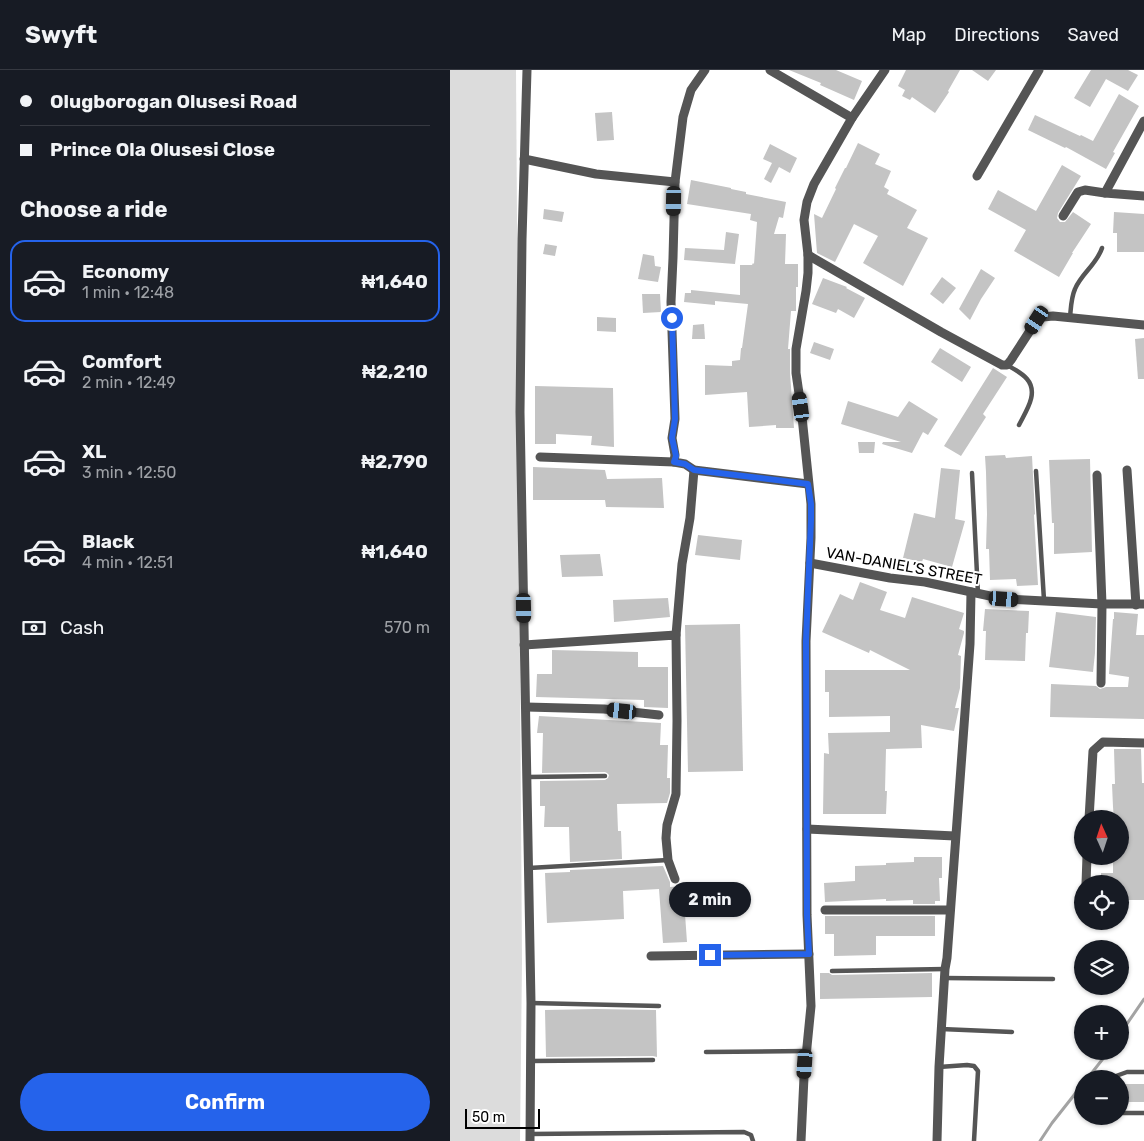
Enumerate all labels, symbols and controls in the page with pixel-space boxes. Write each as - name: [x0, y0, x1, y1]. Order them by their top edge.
- text: Swyft: [25, 21, 97, 49]
- text: Map: [891, 24, 926, 46]
- text: Directions: [954, 24, 1040, 46]
- text: Saved: [1068, 24, 1119, 46]
- text: Olugborogan Olusesi Road: [50, 90, 297, 113]
- text: Prince Ola Olusesi Close: [50, 138, 275, 161]
- car: [666, 186, 681, 216]
- text: Choose a ride: [20, 196, 167, 223]
- icon: car: [22, 259, 67, 304]
- text: Economy: [82, 260, 169, 283]
- text: ₦1,640: [361, 270, 428, 293]
- text: 1 min · 12:48: [82, 283, 174, 302]
- car: [1022, 303, 1051, 337]
- route start: [661, 307, 683, 329]
- icon: car: [22, 349, 67, 394]
- text: Comfort: [82, 350, 162, 373]
- text: ₦2,210: [362, 360, 428, 383]
- text: 2 min · 12:49: [82, 373, 176, 392]
- car: [791, 391, 810, 423]
- icon: car: [22, 439, 67, 484]
- text: XL: [82, 440, 106, 463]
- text: ₦2,790: [361, 450, 428, 473]
- text: 3 min · 12:50: [82, 463, 176, 482]
- icon: car: [22, 529, 67, 574]
- text: Black: [82, 530, 134, 553]
- text: ₦1,640: [361, 540, 428, 563]
- street label: VAN-DANIEL’S STREET: [825, 543, 984, 589]
- text: 4 min · 12:51: [82, 553, 173, 572]
- car: [988, 590, 1019, 608]
- car: [516, 593, 531, 623]
- icon: cash: [20, 614, 48, 642]
- text: Cash: [60, 616, 104, 639]
- text: 570 m: [384, 618, 430, 637]
- car: [606, 702, 637, 720]
- north arrow: [1074, 810, 1129, 865]
- map controls: [1074, 810, 1129, 1125]
- button: locate: [1074, 875, 1129, 930]
- callout: 2 min: [669, 882, 751, 918]
- text: 2 min: [688, 890, 732, 909]
- button: layers: [1074, 940, 1129, 995]
- route end: [699, 944, 721, 966]
- button: +: [1074, 1005, 1129, 1060]
- car: [796, 1049, 813, 1079]
- button: −: [1074, 1070, 1129, 1125]
- button: Confirm: [20, 1073, 430, 1131]
- scale bar: [465, 1106, 540, 1129]
- text: 50 m: [472, 1109, 505, 1126]

